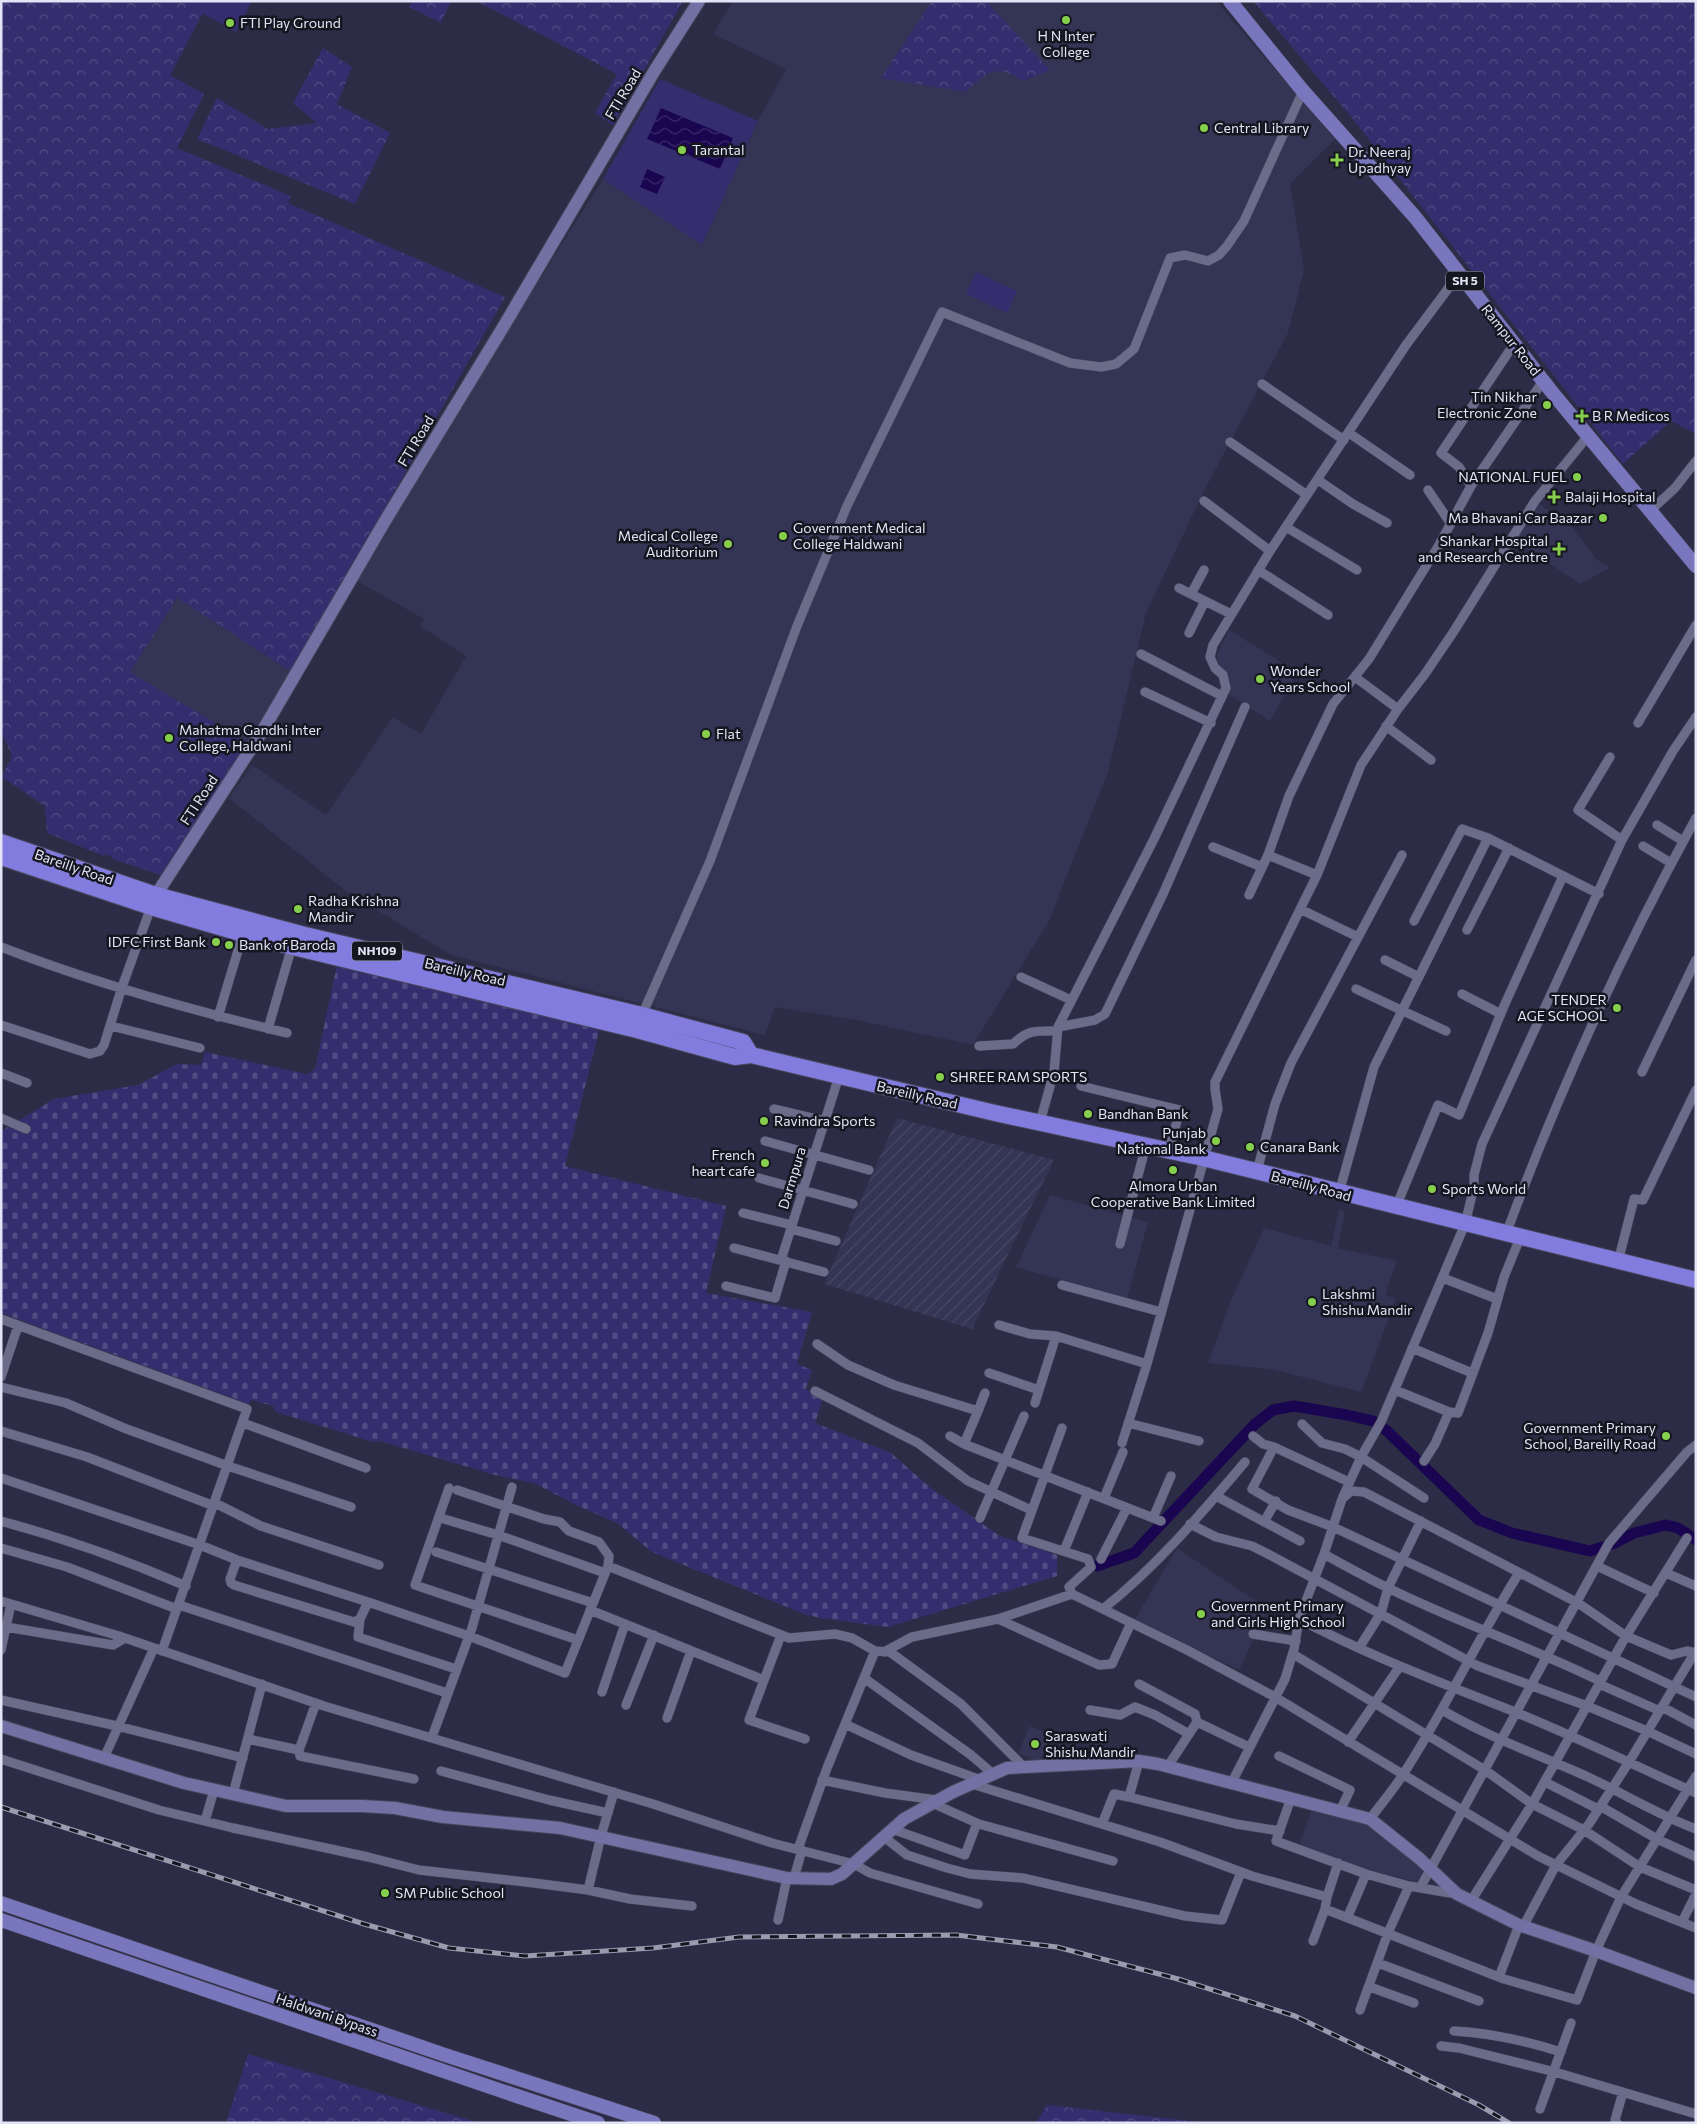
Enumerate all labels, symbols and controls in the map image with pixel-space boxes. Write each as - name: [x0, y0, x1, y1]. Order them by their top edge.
- place label: FTI Play Ground: [240, 14, 341, 31]
- marker: H N Inter College: [1060, 14, 1072, 26]
- marker: FTI Play Ground: [224, 17, 236, 29]
- place label: H N Inter College: [1038, 27, 1095, 60]
- street label: FTI Road: [601, 65, 644, 122]
- place label: Central Library: [1214, 119, 1309, 136]
- marker: Central Library: [1198, 122, 1210, 134]
- place label: Tarantal: [692, 141, 745, 158]
- place label: Dr. Neeraj Upadhyay: [1348, 143, 1411, 176]
- marker: Tarantal: [676, 144, 688, 156]
- marker: Dr. Neeraj Upadhyay: [1330, 153, 1344, 167]
- road number: SH 5: [1446, 272, 1484, 290]
- street label: Rampur Road: [1478, 301, 1545, 379]
- place label: Tin Nikhar Electronic Zone: [1437, 388, 1537, 421]
- marker: Tin Nikhar Electronic Zone: [1541, 399, 1553, 411]
- place label: B R Medicos: [1592, 407, 1670, 424]
- marker: B R Medicos: [1576, 410, 1588, 422]
- street label: FTI Road: [394, 412, 437, 469]
- place label: NATIONAL FUEL: [1458, 468, 1567, 485]
- marker: NATIONAL FUEL: [1571, 471, 1583, 483]
- place label: Balaji Hospital: [1565, 488, 1656, 505]
- marker: Balaji Hospital: [1547, 490, 1561, 504]
- place label: Ma Bhavani Car Baazar: [1448, 509, 1593, 526]
- marker: Ma Bhavani Car Baazar: [1597, 512, 1609, 524]
- place label: Government Medical College Haldwani: [793, 519, 926, 552]
- place label: Medical College Auditorium: [618, 527, 718, 560]
- marker: Government Medical College Haldwani: [777, 530, 789, 542]
- place label: Shankar Hospital and Research Centre: [1418, 532, 1548, 565]
- marker: Medical College Auditorium: [722, 538, 734, 550]
- marker: Shankar Hospital and Research Centre: [1552, 542, 1566, 556]
- place label: Wonder Years School: [1270, 662, 1350, 695]
- marker: Wonder Years School: [1254, 673, 1266, 685]
- place label: Mahatma Gandhi Inter College, Haldwani: [179, 721, 322, 754]
- place label: Flat: [716, 725, 741, 742]
- marker: Flat: [700, 728, 712, 740]
- marker: Mahatma Gandhi Inter College, Haldwani: [163, 732, 175, 744]
- street label: FTI Road: [176, 771, 221, 828]
- street label: Bareilly Road: [32, 845, 116, 888]
- place label: Radha Krishna Mandir: [308, 892, 399, 925]
- marker: Radha Krishna Mandir: [292, 903, 304, 915]
- place label: IDFC First Bank: [108, 933, 206, 950]
- marker: IDFC First Bank: [210, 936, 222, 948]
- place label: Bank of Baroda: [239, 936, 336, 953]
- marker: Bank of Baroda: [223, 939, 235, 951]
- road number: NH109: [352, 941, 402, 960]
- street label: Bareilly Road: [423, 954, 507, 989]
- place label: TENDER AGE SCHOOL: [1517, 991, 1607, 1024]
- marker: TENDER AGE SCHOOL: [1611, 1002, 1623, 1014]
- place label: SHREE RAM SPORTS: [950, 1068, 1087, 1085]
- marker: SHREE RAM SPORTS: [934, 1071, 946, 1083]
- street label: Bareilly Road: [875, 1077, 959, 1112]
- place label: Bandhan Bank: [1098, 1105, 1189, 1122]
- marker: Bandhan Bank: [1082, 1108, 1094, 1120]
- place label: Ravindra Sports: [774, 1112, 875, 1129]
- marker: Ravindra Sports: [758, 1115, 770, 1127]
- place label: Punjab National Bank: [1117, 1124, 1206, 1157]
- marker: Punjab National Bank: [1210, 1135, 1222, 1147]
- place label: Canara Bank: [1260, 1138, 1340, 1155]
- marker: Canara Bank: [1244, 1141, 1256, 1153]
- street label: Darmpura: [774, 1145, 809, 1211]
- place label: French heart cafe: [691, 1146, 755, 1179]
- marker: French heart cafe: [759, 1157, 771, 1169]
- marker: Almora Urban Cooperative Bank Limited: [1167, 1164, 1179, 1176]
- street label: Bareilly Road: [1269, 1167, 1353, 1204]
- place label: Almora Urban Cooperative Bank Limited: [1091, 1177, 1255, 1210]
- place label: Sports World: [1442, 1180, 1526, 1197]
- marker: Sports World: [1426, 1183, 1438, 1195]
- place label: Lakshmi Shishu Mandir: [1322, 1285, 1413, 1318]
- marker: Lakshmi Shishu Mandir: [1306, 1296, 1318, 1308]
- place label: Government Primary School, Bareilly Road: [1523, 1419, 1656, 1452]
- marker: Government Primary School, Bareilly Road: [1660, 1430, 1672, 1442]
- place label: Government Primary and Girls High School: [1211, 1597, 1345, 1630]
- marker: Government Primary and Girls High School: [1195, 1608, 1207, 1620]
- place label: Saraswati Shishu Mandir: [1045, 1727, 1136, 1760]
- marker: Saraswati Shishu Mandir: [1029, 1738, 1041, 1750]
- place label: SM Public School: [395, 1884, 504, 1901]
- marker: SM Public School: [379, 1887, 391, 1899]
- street label: Haldwani Bypass: [274, 1989, 380, 2040]

